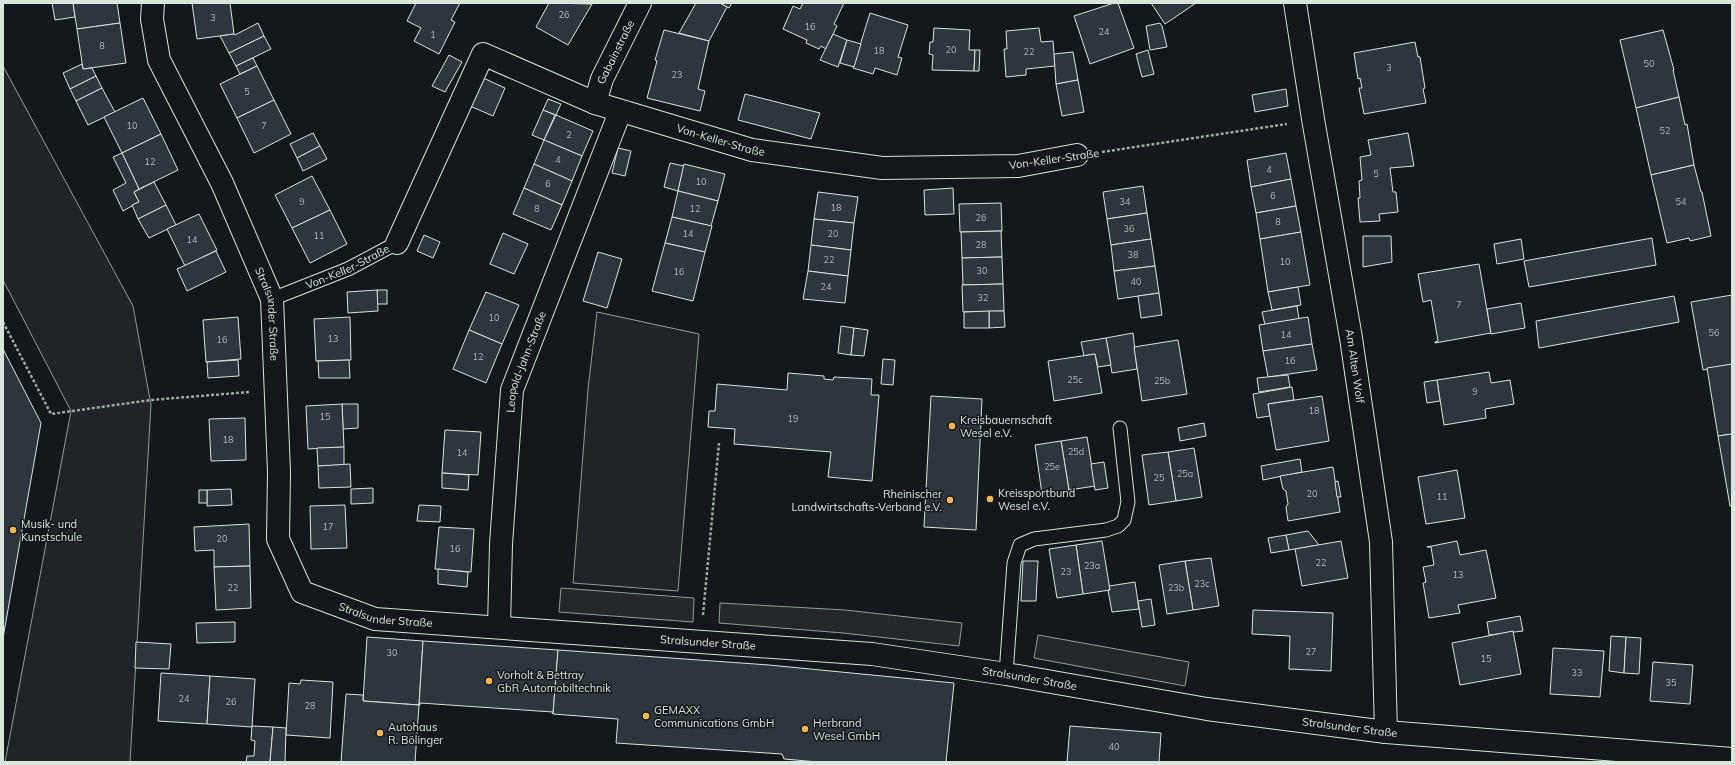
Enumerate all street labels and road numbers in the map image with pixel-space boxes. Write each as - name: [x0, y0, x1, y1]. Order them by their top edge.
- street label: Gabainstraße: [594, 18, 637, 86]
- street label: Von-Keller-Straße: [675, 121, 766, 159]
- street label: Von-Keller-Straße: [1008, 146, 1100, 172]
- street label: Von-Keller-Straße: [303, 241, 392, 292]
- street label: Stralsunder Straße: [252, 265, 281, 361]
- street label: Leopold-Jahn-Straße: [503, 309, 549, 413]
- street label: Am Alten Wolf: [1343, 328, 1368, 404]
- street label: Stralsunder Straße: [337, 599, 433, 630]
- street label: Stralsunder Straße: [660, 632, 756, 653]
- street label: Stralsunder Straße: [981, 664, 1078, 693]
- street label: Stralsunder Straße: [1301, 714, 1398, 740]

